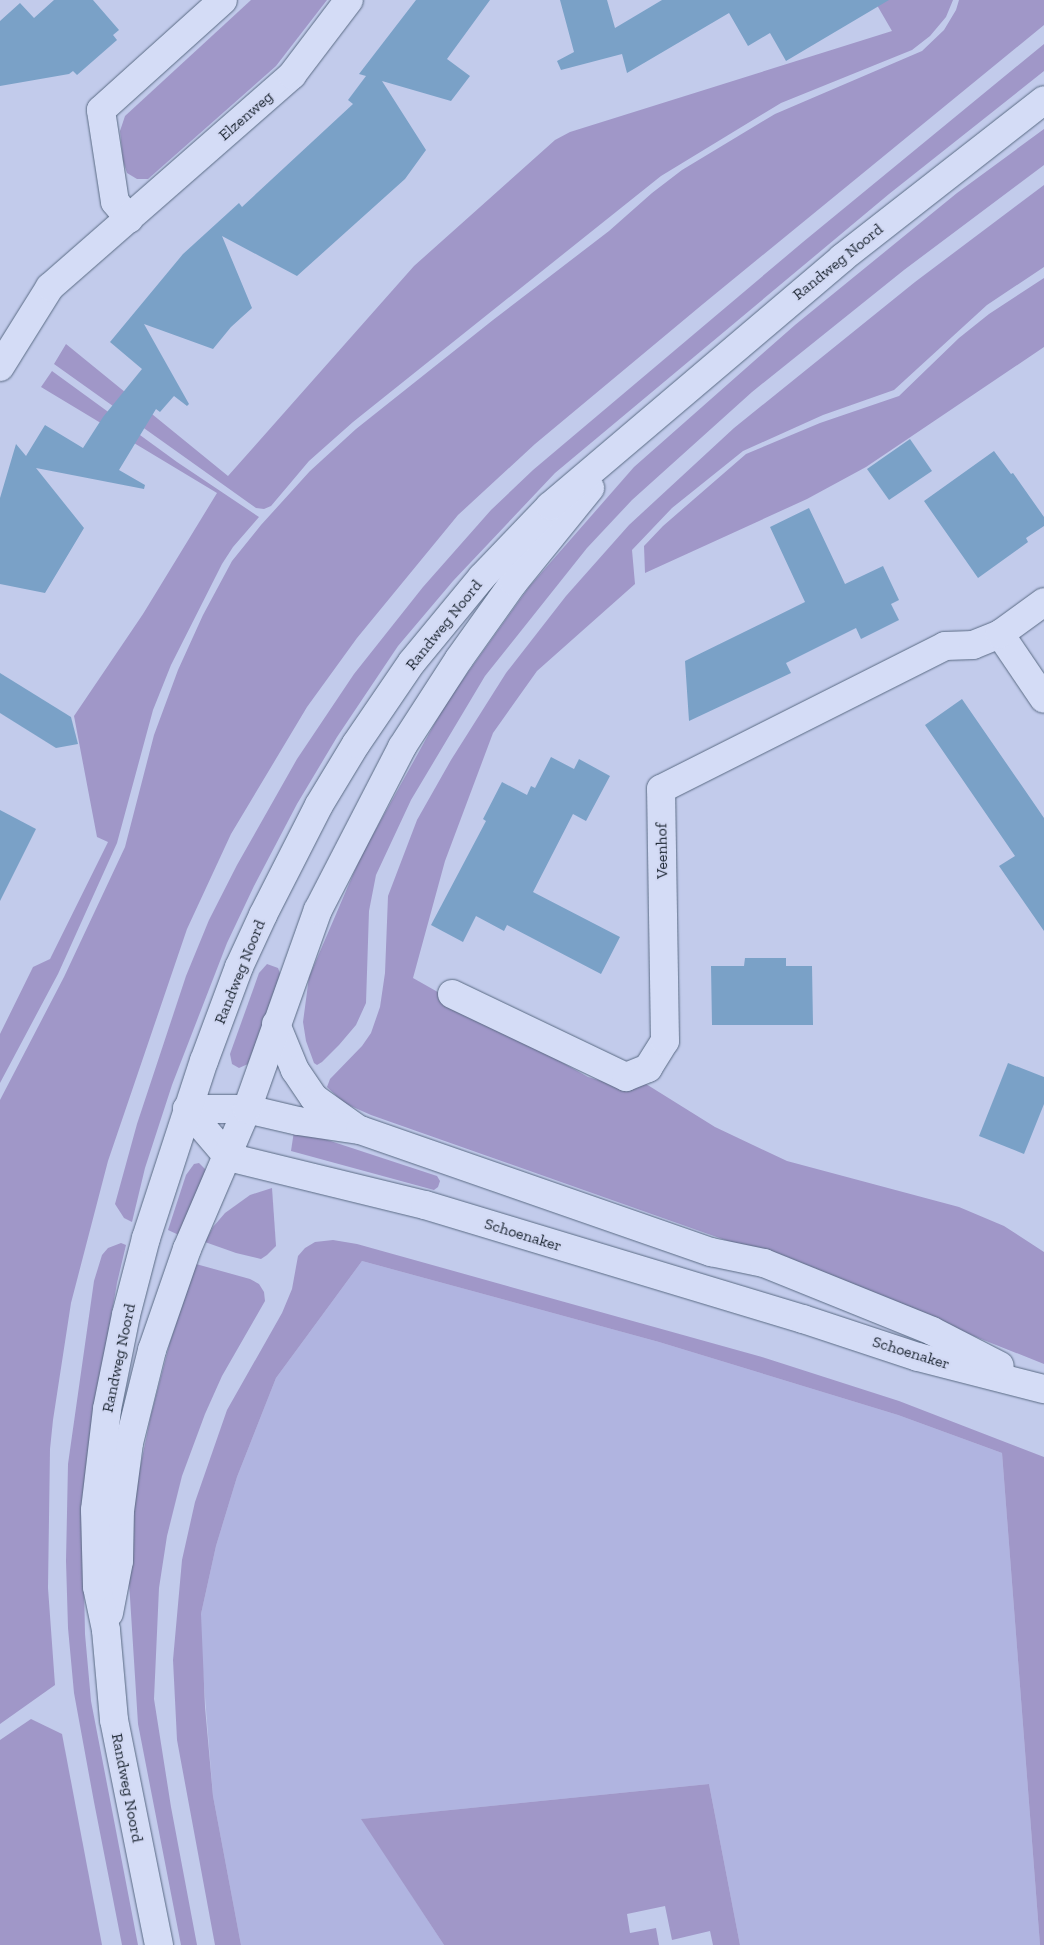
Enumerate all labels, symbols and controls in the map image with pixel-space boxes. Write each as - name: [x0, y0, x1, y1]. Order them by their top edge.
- street label: Elzenweg: [215, 87, 277, 145]
- street label: Randweg Noord: [789, 220, 887, 304]
- street label: Randweg Noord: [402, 576, 486, 674]
- street label: Veenhof: [652, 823, 672, 879]
- street label: Randweg Noord: [210, 917, 270, 1027]
- street label: Schoenaker: [482, 1214, 564, 1256]
- street label: Randweg Noord: [98, 1302, 140, 1414]
- street label: Schoenaker: [870, 1332, 952, 1374]
- street label: Randweg Noord: [107, 1732, 147, 1844]

